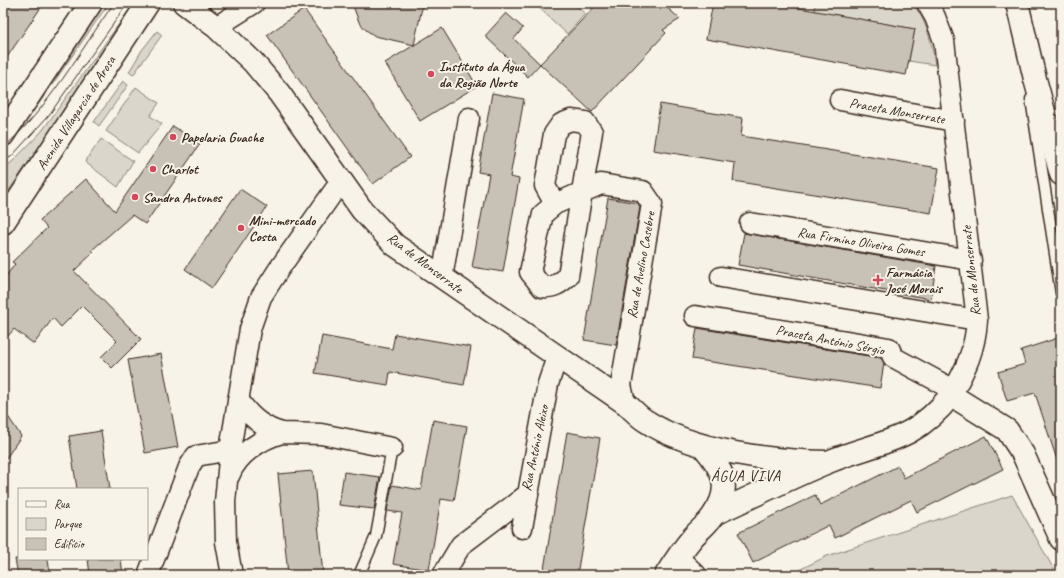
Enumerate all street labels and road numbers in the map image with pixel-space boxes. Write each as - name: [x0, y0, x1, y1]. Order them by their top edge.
- street label: Avenida Villagarcia de Arosa: [33, 52, 120, 173]
- street label: Praceta Monserrate: [848, 94, 947, 128]
- street label: Rua de Avelino Casebre: [623, 209, 659, 320]
- street label: Rua Firmino Oliveira Gomes: [796, 224, 927, 261]
- street label: Rua de Monserrate: [958, 224, 984, 317]
- street label: Rua de Monserrate: [384, 229, 467, 298]
- street label: Praceta António Sérgio: [775, 321, 888, 359]
- street label: Rua António Aleixo: [518, 401, 553, 493]

